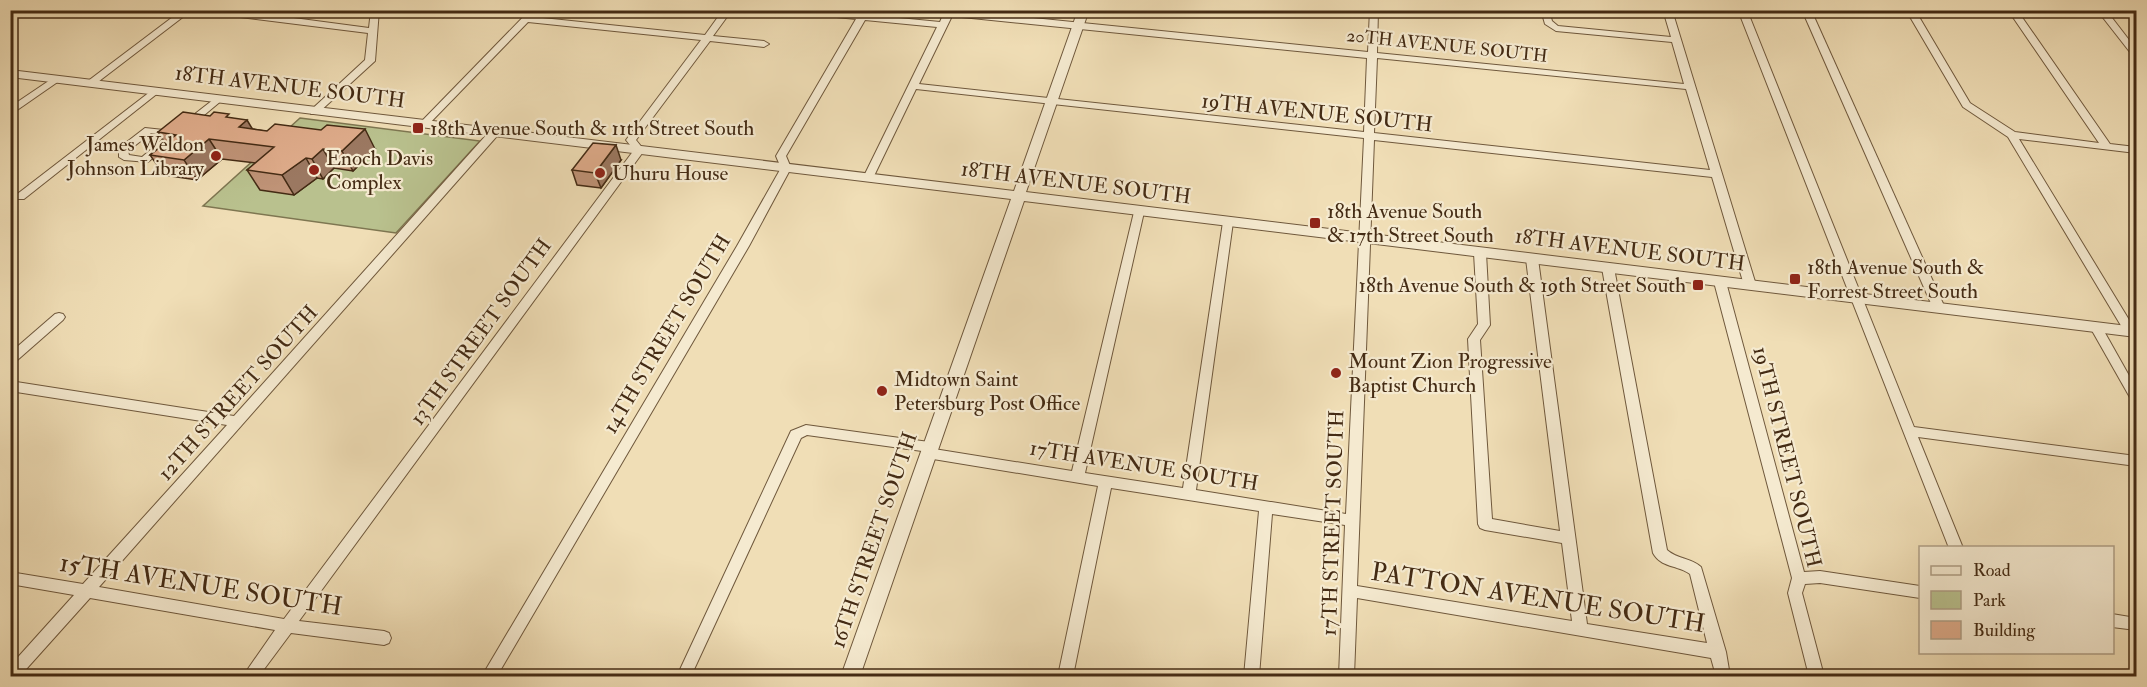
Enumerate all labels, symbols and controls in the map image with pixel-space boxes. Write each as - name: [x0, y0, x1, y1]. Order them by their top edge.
- street label: 20TH AVENUE SOUTH: [1345, 24, 1549, 68]
- street label: 18TH AVENUE SOUTH: [173, 59, 407, 115]
- street label: 19TH AVENUE SOUTH: [1200, 87, 1434, 139]
- place label: 18th Avenue South & 11th Street South: [430, 115, 754, 142]
- marker: 18th Avenue South & 11th Street South: [411, 121, 425, 135]
- place label: James Weldon Johnson Library: [66, 131, 205, 182]
- place label: Enoch Davis Complex: [326, 145, 433, 196]
- marker: James Weldon Johnson Library: [209, 149, 223, 163]
- street label: 18TH AVENUE SOUTH: [959, 155, 1193, 211]
- place label: Uhuru House: [612, 160, 729, 187]
- marker: Enoch Davis Complex: [307, 163, 321, 177]
- marker: Uhuru House: [593, 166, 607, 180]
- place label: 18th Avenue South & 17th Street South: [1327, 198, 1494, 249]
- marker: 18th Avenue South & 17th Street South: [1308, 216, 1322, 230]
- street label: 18TH AVENUE SOUTH: [1513, 222, 1747, 278]
- street label: 14TH STREET SOUTH: [597, 229, 737, 439]
- street label: 13TH STREET SOUTH: [404, 233, 558, 431]
- place label: 18th Avenue South & Forrest Street South: [1807, 254, 1984, 305]
- place label: 18th Avenue South & 19th Street South: [1359, 272, 1686, 299]
- marker: 18th Avenue South & Forrest Street South: [1788, 272, 1802, 286]
- marker: 18th Avenue South & 19th Street South: [1691, 278, 1705, 292]
- street label: 12TH STREET SOUTH: [152, 300, 324, 486]
- street label: 19TH STREET SOUTH: [1746, 344, 1828, 570]
- place label: Mount Zion Progressive Baptist Church: [1348, 348, 1552, 399]
- place label: Midtown Saint Petersburg Post Office: [894, 366, 1080, 417]
- marker: Mount Zion Progressive Baptist Church: [1329, 366, 1343, 380]
- marker: Midtown Saint Petersburg Post Office: [875, 384, 889, 398]
- street label: 17TH STREET SOUTH: [1316, 410, 1350, 636]
- street label: 16TH STREET SOUTH: [824, 428, 924, 652]
- street label: 17TH AVENUE SOUTH: [1028, 435, 1260, 497]
- legend: [1919, 546, 2114, 654]
- street label: 15TH AVENUE SOUTH: [57, 547, 345, 623]
- street label: PATTON AVENUE SOUTH: [1369, 556, 1707, 640]
- text: Road: [1973, 559, 2011, 582]
- text: Park: [1973, 589, 2006, 612]
- text: Building: [1973, 619, 2036, 642]

